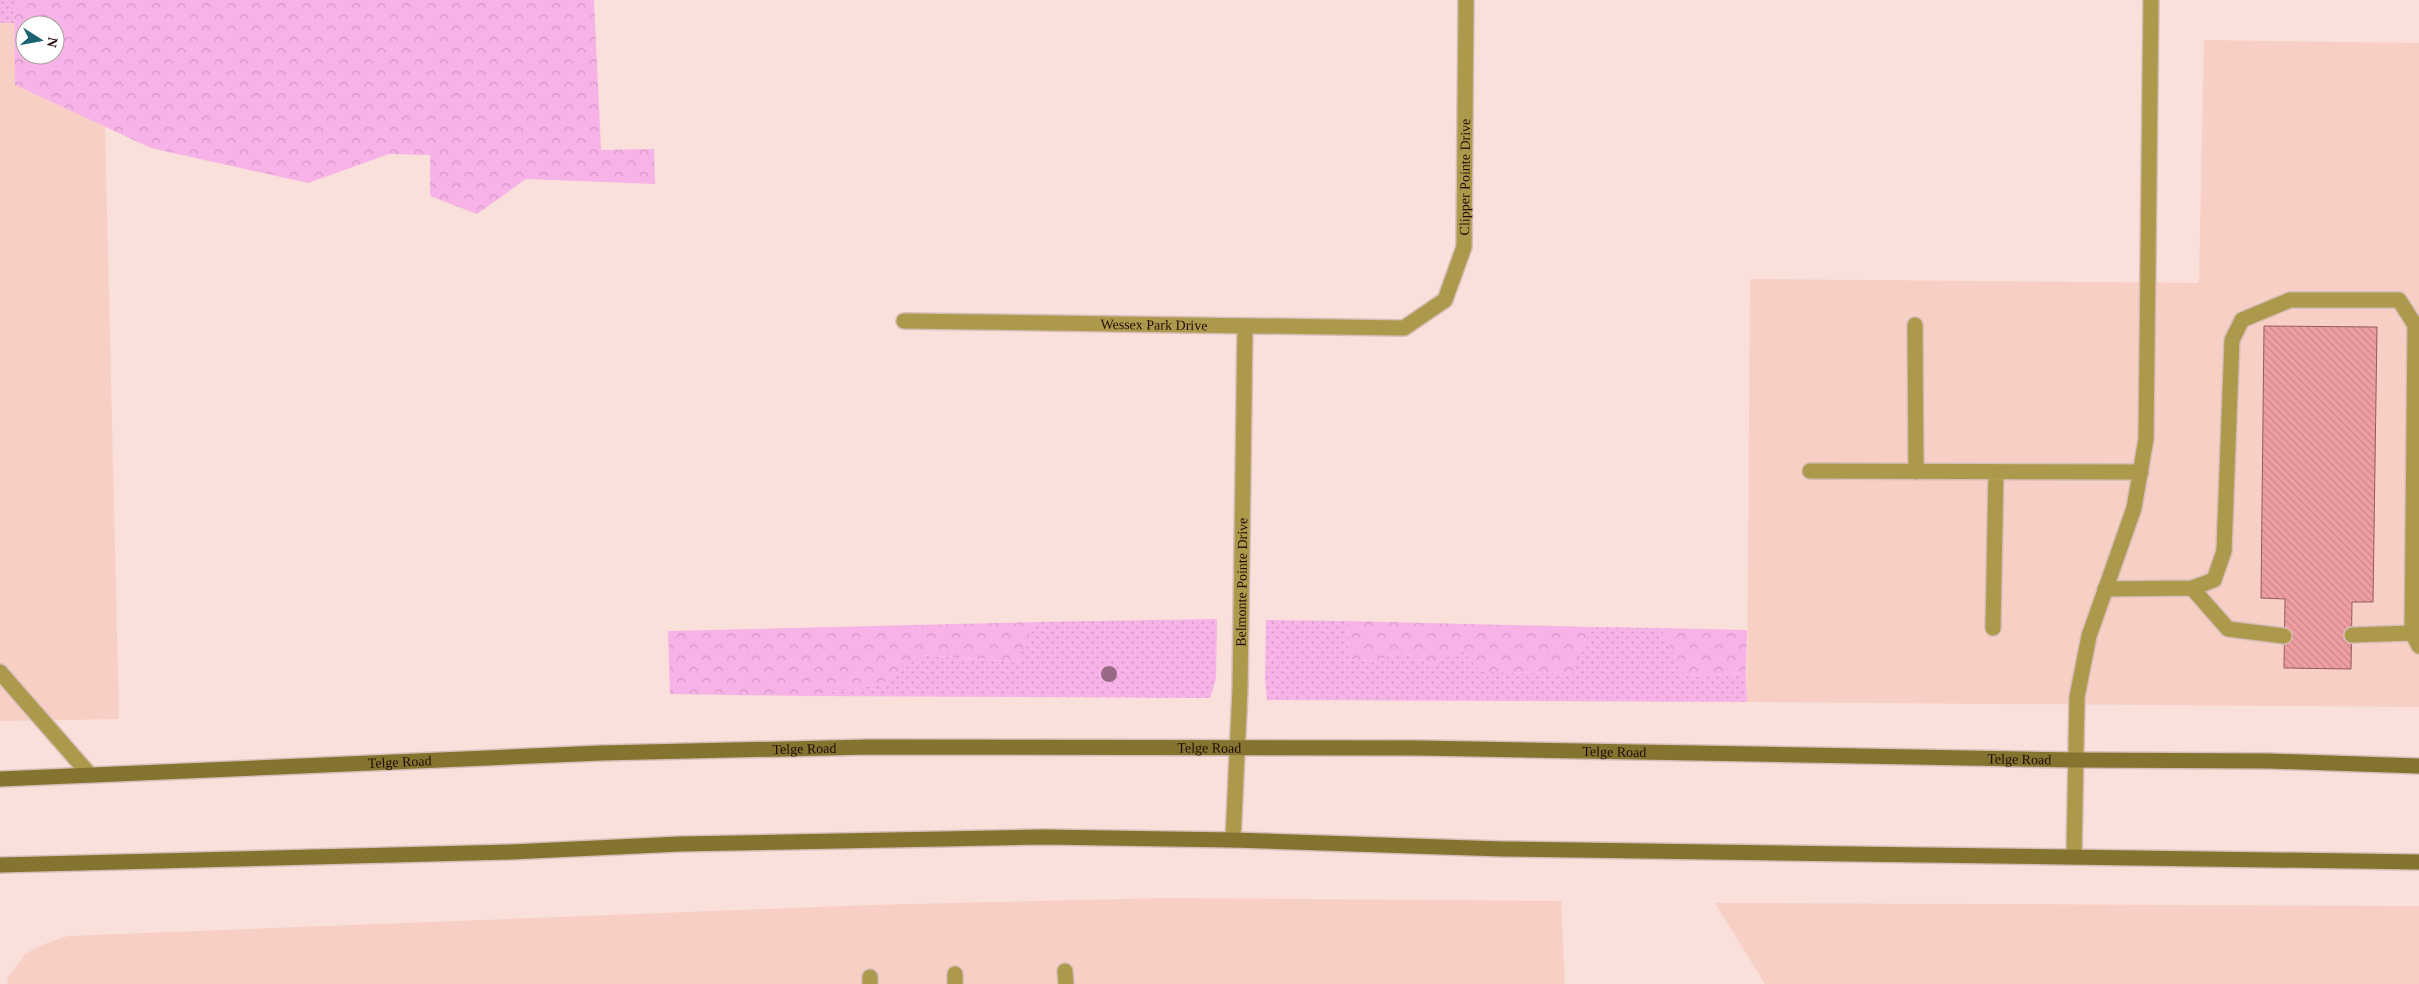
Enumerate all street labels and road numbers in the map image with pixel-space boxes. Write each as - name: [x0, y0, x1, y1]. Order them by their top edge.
- street label: Clipper Pointe Drive: [1457, 119, 1473, 235]
- street label: Wessex Park Drive: [1100, 317, 1208, 333]
- street label: Belmonte Pointe Drive: [1234, 518, 1250, 647]
- street label: Telge Road: [772, 741, 837, 757]
- street label: Telge Road: [1177, 741, 1241, 756]
- street label: Telge Road: [1582, 744, 1646, 760]
- street label: Telge Road: [1987, 751, 2051, 768]
- street label: Telge Road: [367, 753, 432, 771]

